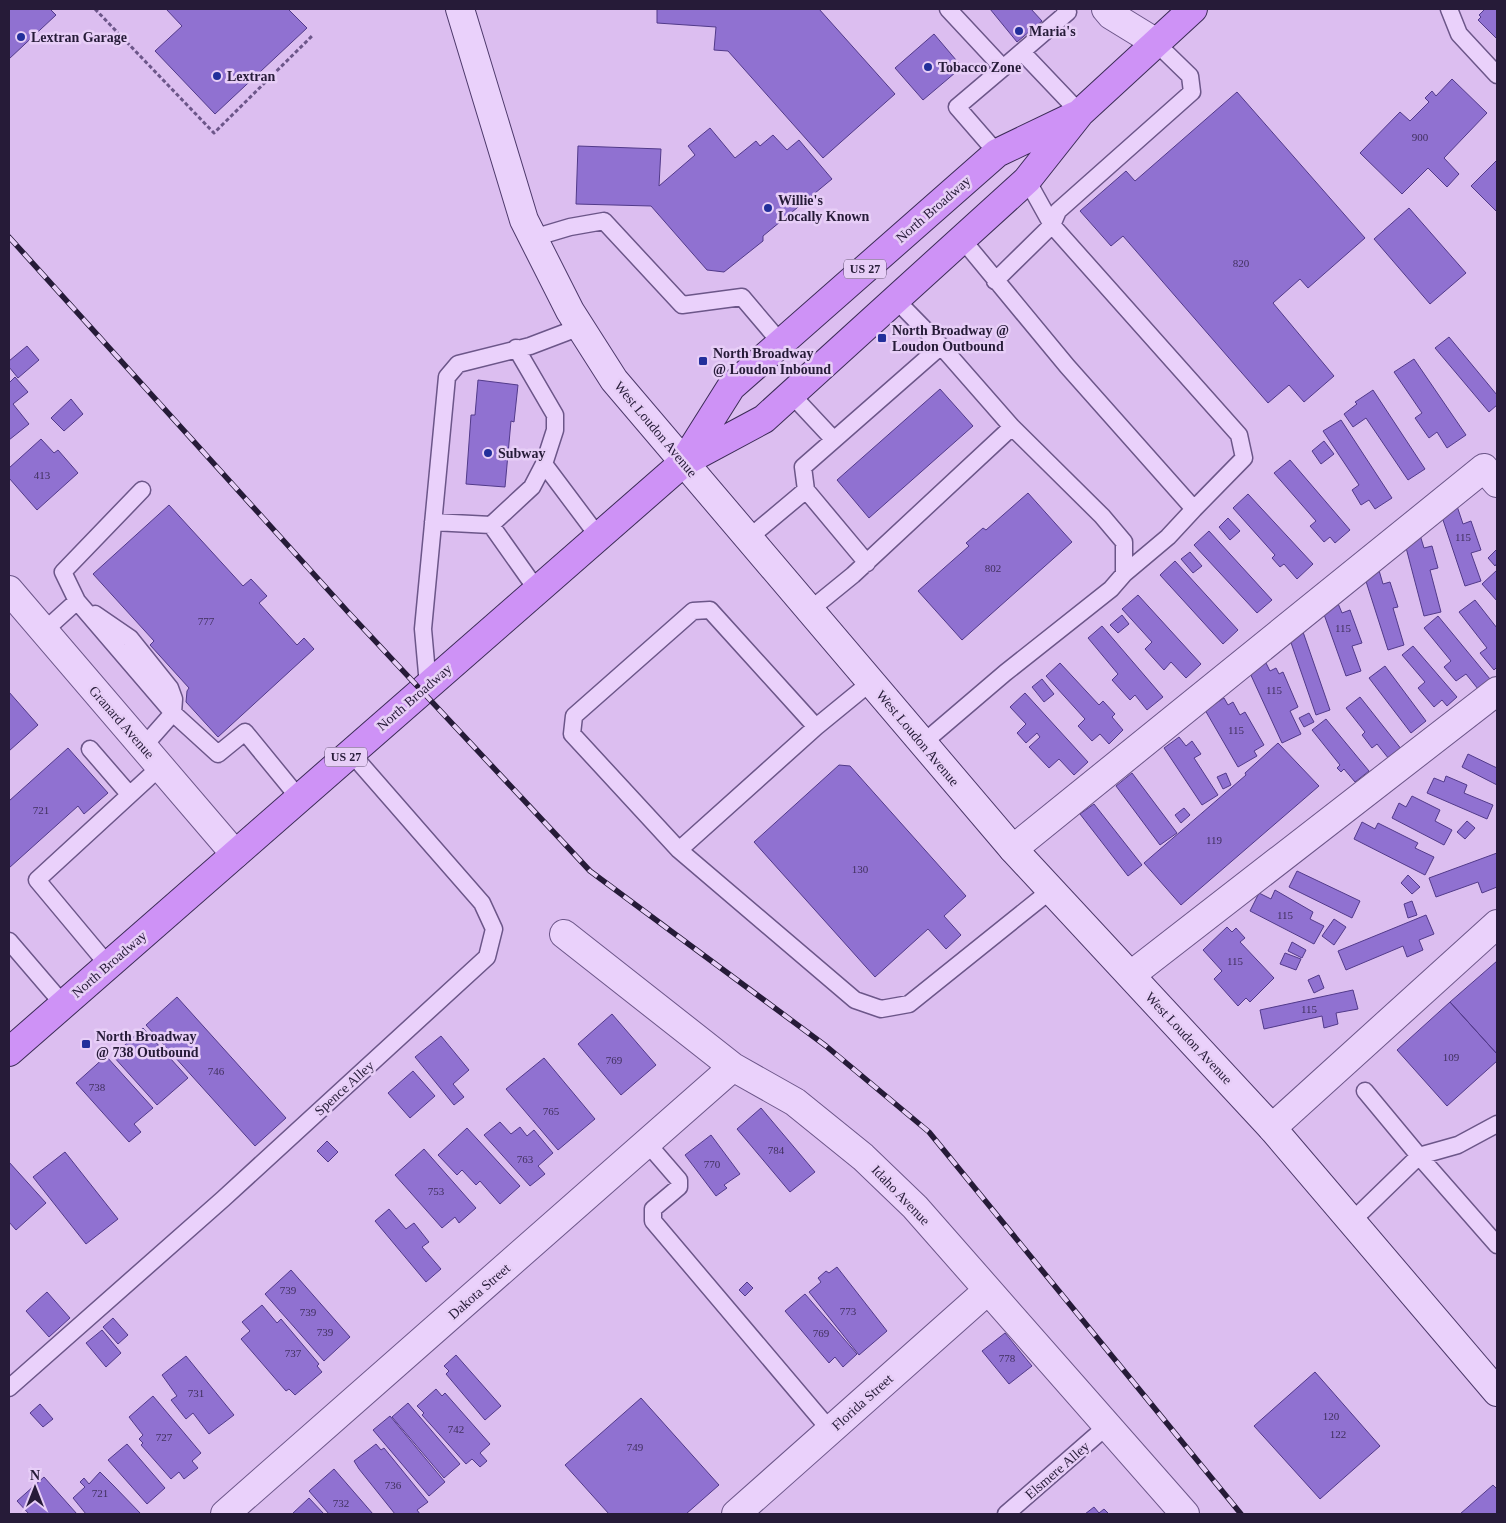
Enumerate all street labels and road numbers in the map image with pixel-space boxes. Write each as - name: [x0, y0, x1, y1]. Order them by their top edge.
- street label: North Broadway: [893, 173, 974, 246]
- road number: US 27: [844, 260, 886, 278]
- street label: West Loudon Avenue: [611, 379, 700, 480]
- street label: North Broadway: [374, 661, 455, 734]
- street label: Granard Avenue: [86, 683, 157, 762]
- street label: West Loudon Avenue: [873, 688, 962, 789]
- road number: US 27: [325, 748, 367, 766]
- street label: North Broadway: [69, 928, 150, 1001]
- street label: West Loudon Avenue: [1142, 989, 1235, 1087]
- street label: Spence Alley: [312, 1058, 377, 1119]
- street label: Idaho Avenue: [868, 1162, 933, 1228]
- street label: Dakota Street: [446, 1261, 513, 1322]
- street label: Florida Street: [829, 1371, 896, 1434]
- street label: Elsmere Alley: [1022, 1439, 1092, 1502]

